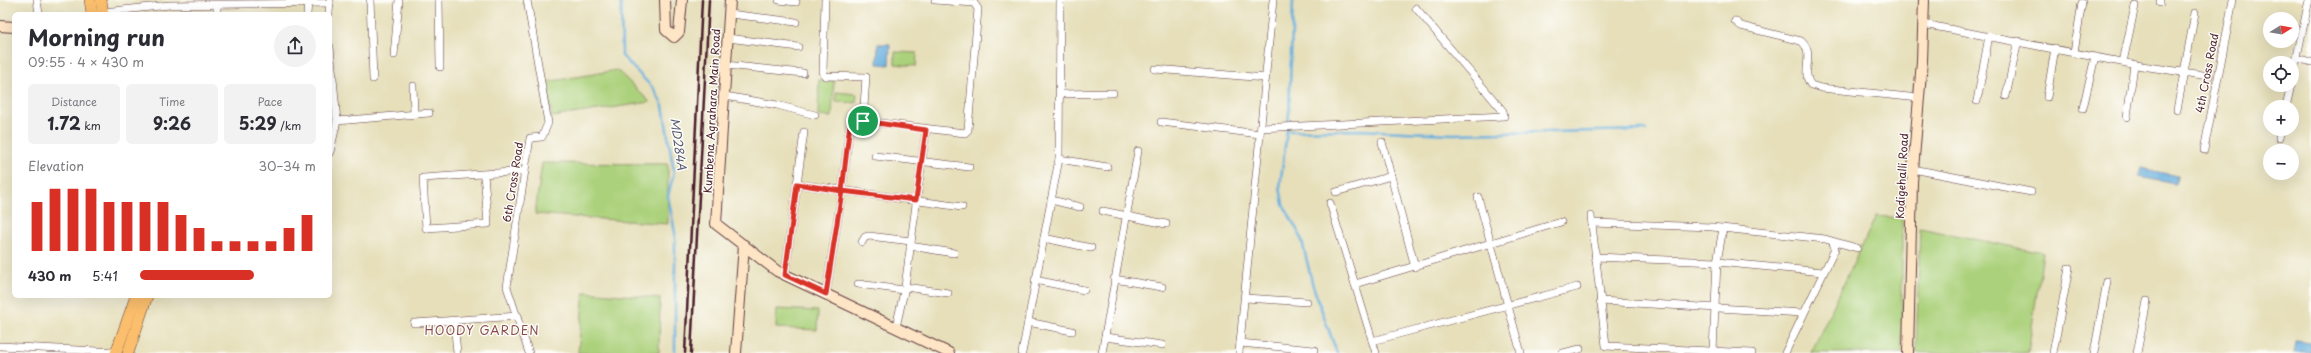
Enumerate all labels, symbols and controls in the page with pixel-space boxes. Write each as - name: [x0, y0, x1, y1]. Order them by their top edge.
- north arrow: [2263, 12, 2299, 48]
- map controls: [2263, 12, 2299, 180]
- text: Morning run: [28, 20, 165, 53]
- button: share: [274, 25, 316, 67]
- street label: Kumbena Agrahara Main Road: [699, 28, 724, 194]
- street label: 4th Cross Road: [2190, 32, 2223, 114]
- text: 09:55 · 4 × 430 m: [28, 52, 144, 71]
- button: locate: [2263, 56, 2299, 92]
- text: Distance: [51, 93, 97, 110]
- text: Time: [159, 93, 185, 110]
- text: Pace: [258, 93, 282, 110]
- button: +: [2263, 100, 2299, 136]
- pin: [846, 104, 880, 138]
- text: 1.72: [47, 110, 81, 136]
- text: 9:26: [153, 110, 191, 136]
- text: 5:29: [239, 110, 277, 136]
- icon: arrive: [852, 110, 874, 132]
- text: km: [81, 117, 101, 134]
- text: /km: [277, 117, 301, 134]
- water label: MD284A: [666, 117, 692, 171]
- street label: Kodigehalli Road: [1891, 133, 1912, 219]
- street label: 6th Cross Road: [498, 141, 527, 223]
- button: −: [2263, 144, 2299, 180]
- text: Elevation: [28, 156, 84, 175]
- text: 30–34 m: [258, 156, 316, 175]
- text: 430 m: [28, 266, 71, 285]
- text: 5:41: [92, 266, 118, 285]
- district label: HOODY GARDEN: [424, 321, 540, 339]

